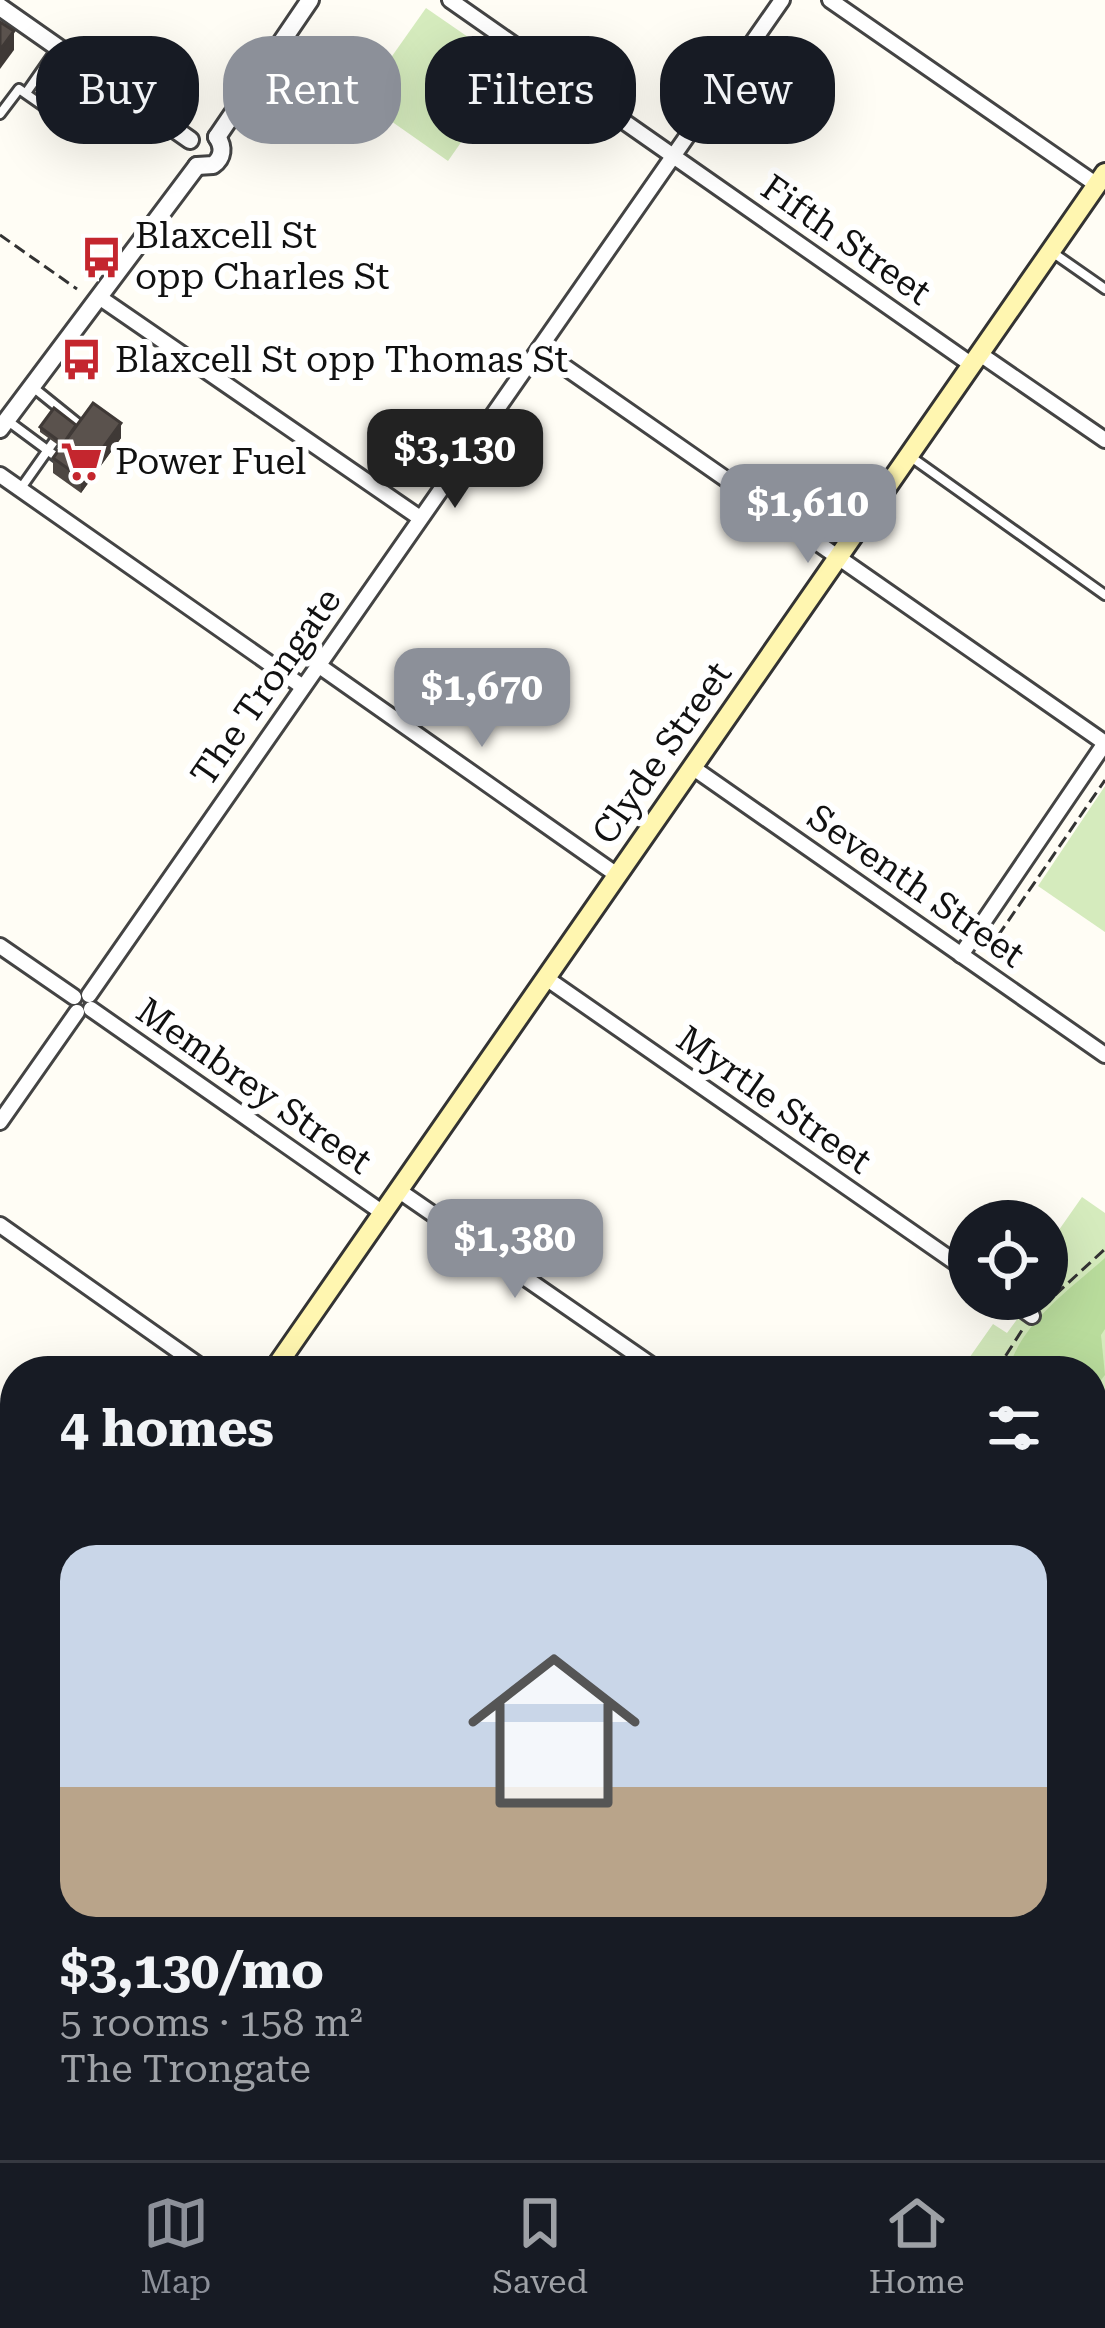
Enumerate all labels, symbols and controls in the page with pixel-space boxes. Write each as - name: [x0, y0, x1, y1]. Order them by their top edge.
- chip: Buy: [36, 36, 199, 144]
- chip: Rent: [223, 36, 401, 144]
- chip: Filters: [425, 36, 636, 144]
- chip: New: [660, 36, 835, 144]
- street label: Fifth Street: [753, 166, 939, 314]
- place label: Blaxcell St opp Charles St: [135, 215, 389, 298]
- bus stop icon: Blaxcell St opp Charles St: [78, 234, 124, 280]
- bus stop icon: Blaxcell St opp Thomas St: [58, 337, 104, 383]
- place label: Blaxcell St opp Thomas St: [115, 339, 568, 381]
- pin: $3,130: [357, 409, 553, 511]
- text: $3,130: [394, 425, 516, 471]
- supermarket icon: Power Fuel: [58, 439, 104, 485]
- place label: Power Fuel: [115, 441, 306, 483]
- pin: $1,610: [710, 464, 906, 566]
- text: $1,610: [747, 480, 869, 526]
- street label: The Trongate: [182, 580, 350, 794]
- pin: $1,670: [384, 648, 580, 750]
- street label: Clyde Street: [584, 654, 740, 852]
- text: $1,670: [421, 664, 543, 710]
- street label: Seventh Street: [800, 796, 1032, 976]
- street label: Membrey Street: [129, 989, 379, 1183]
- street label: Myrtle Street: [669, 1018, 879, 1182]
- pin: $1,380: [417, 1199, 613, 1301]
- map controls: [948, 1200, 1068, 1320]
- button: locate: [948, 1200, 1068, 1320]
- text: $1,380: [454, 1215, 576, 1261]
- icon: filters: [981, 1395, 1047, 1461]
- text: 4 homes: [60, 1399, 274, 1458]
- icon: home: [446, 1623, 662, 1839]
- text: $3,130/mo: [60, 1941, 324, 2000]
- text: 5 rooms · 158 m²: [60, 2000, 363, 2046]
- text: The Trongate: [60, 2046, 311, 2092]
- tab: Map: [141, 2190, 211, 2301]
- tab: Saved: [492, 2190, 588, 2301]
- tab: Home: [869, 2190, 964, 2301]

